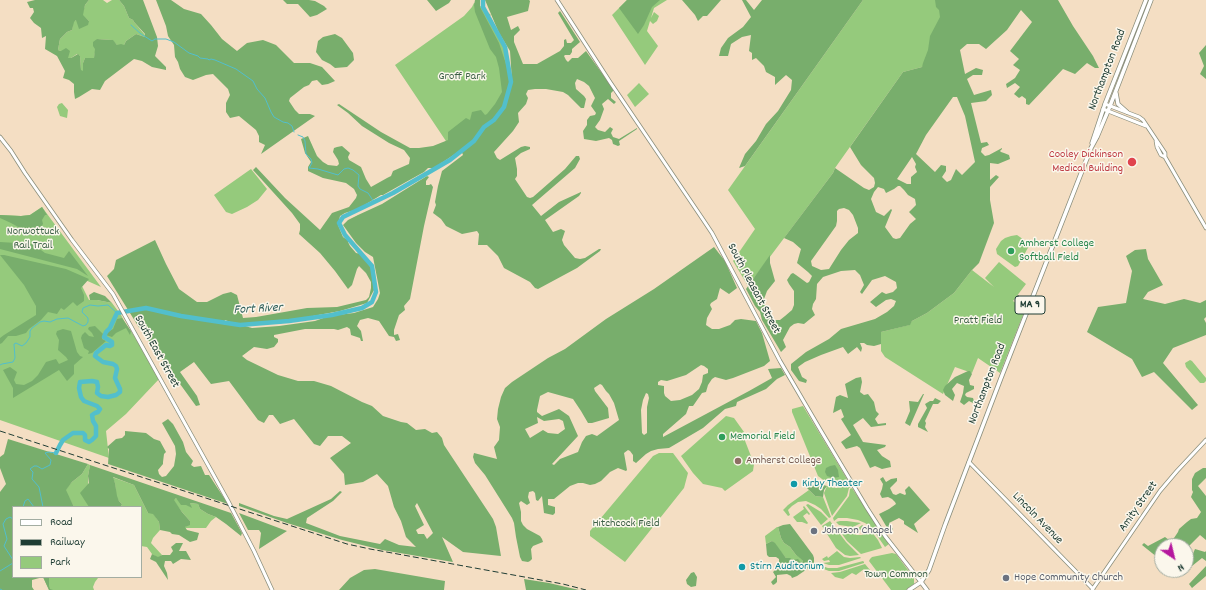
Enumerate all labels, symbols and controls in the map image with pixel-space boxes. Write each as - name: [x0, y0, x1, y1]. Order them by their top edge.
- street label: Northampton Road: [1086, 27, 1130, 113]
- park label: Groff Park: [438, 70, 486, 84]
- place label: Cooley Dickinson Medical Building: [1049, 148, 1123, 176]
- marker: Cooley Dickinson Medical Building: [1126, 156, 1138, 168]
- park label: Norwottuck Rail Trail: [7, 225, 59, 253]
- place label: Amherst College Softball Field: [1019, 237, 1094, 265]
- street label: South Pleasant Street: [723, 241, 783, 337]
- marker: Amherst College Softball Field: [1006, 246, 1016, 256]
- road number: MA 9: [1015, 296, 1045, 314]
- water label: Fort River: [233, 301, 283, 319]
- street label: South East Street: [130, 313, 182, 391]
- park label: Pratt Field: [954, 314, 1002, 328]
- street label: Northampton Road: [966, 341, 1010, 427]
- place label: Memorial Field: [730, 430, 795, 444]
- marker: Memorial Field: [717, 432, 727, 442]
- place label: Amherst College: [746, 454, 821, 468]
- marker: Amherst College: [733, 456, 743, 466]
- place label: Kirby Theater: [802, 477, 862, 491]
- marker: Kirby Theater: [789, 479, 799, 489]
- street label: Amity Street: [1116, 479, 1162, 535]
- street label: Lincoln Avenue: [1009, 490, 1065, 548]
- legend: [12, 506, 142, 578]
- text: Road: [50, 514, 72, 531]
- park label: Hitchcock Field: [592, 517, 660, 531]
- place label: Johnson Chapel: [822, 524, 892, 538]
- marker: Johnson Chapel: [809, 526, 819, 536]
- text: Railway: [50, 534, 85, 551]
- north arrow: [1154, 538, 1194, 578]
- text: Park: [50, 554, 70, 571]
- text: N: [1173, 559, 1187, 575]
- place label: Stirn Auditorium: [750, 560, 824, 574]
- marker: Stirn Auditorium: [737, 562, 747, 572]
- park label: Town Common: [864, 568, 928, 582]
- place label: Hope Community Church: [1014, 571, 1123, 585]
- marker: Hope Community Church: [1001, 573, 1011, 583]

